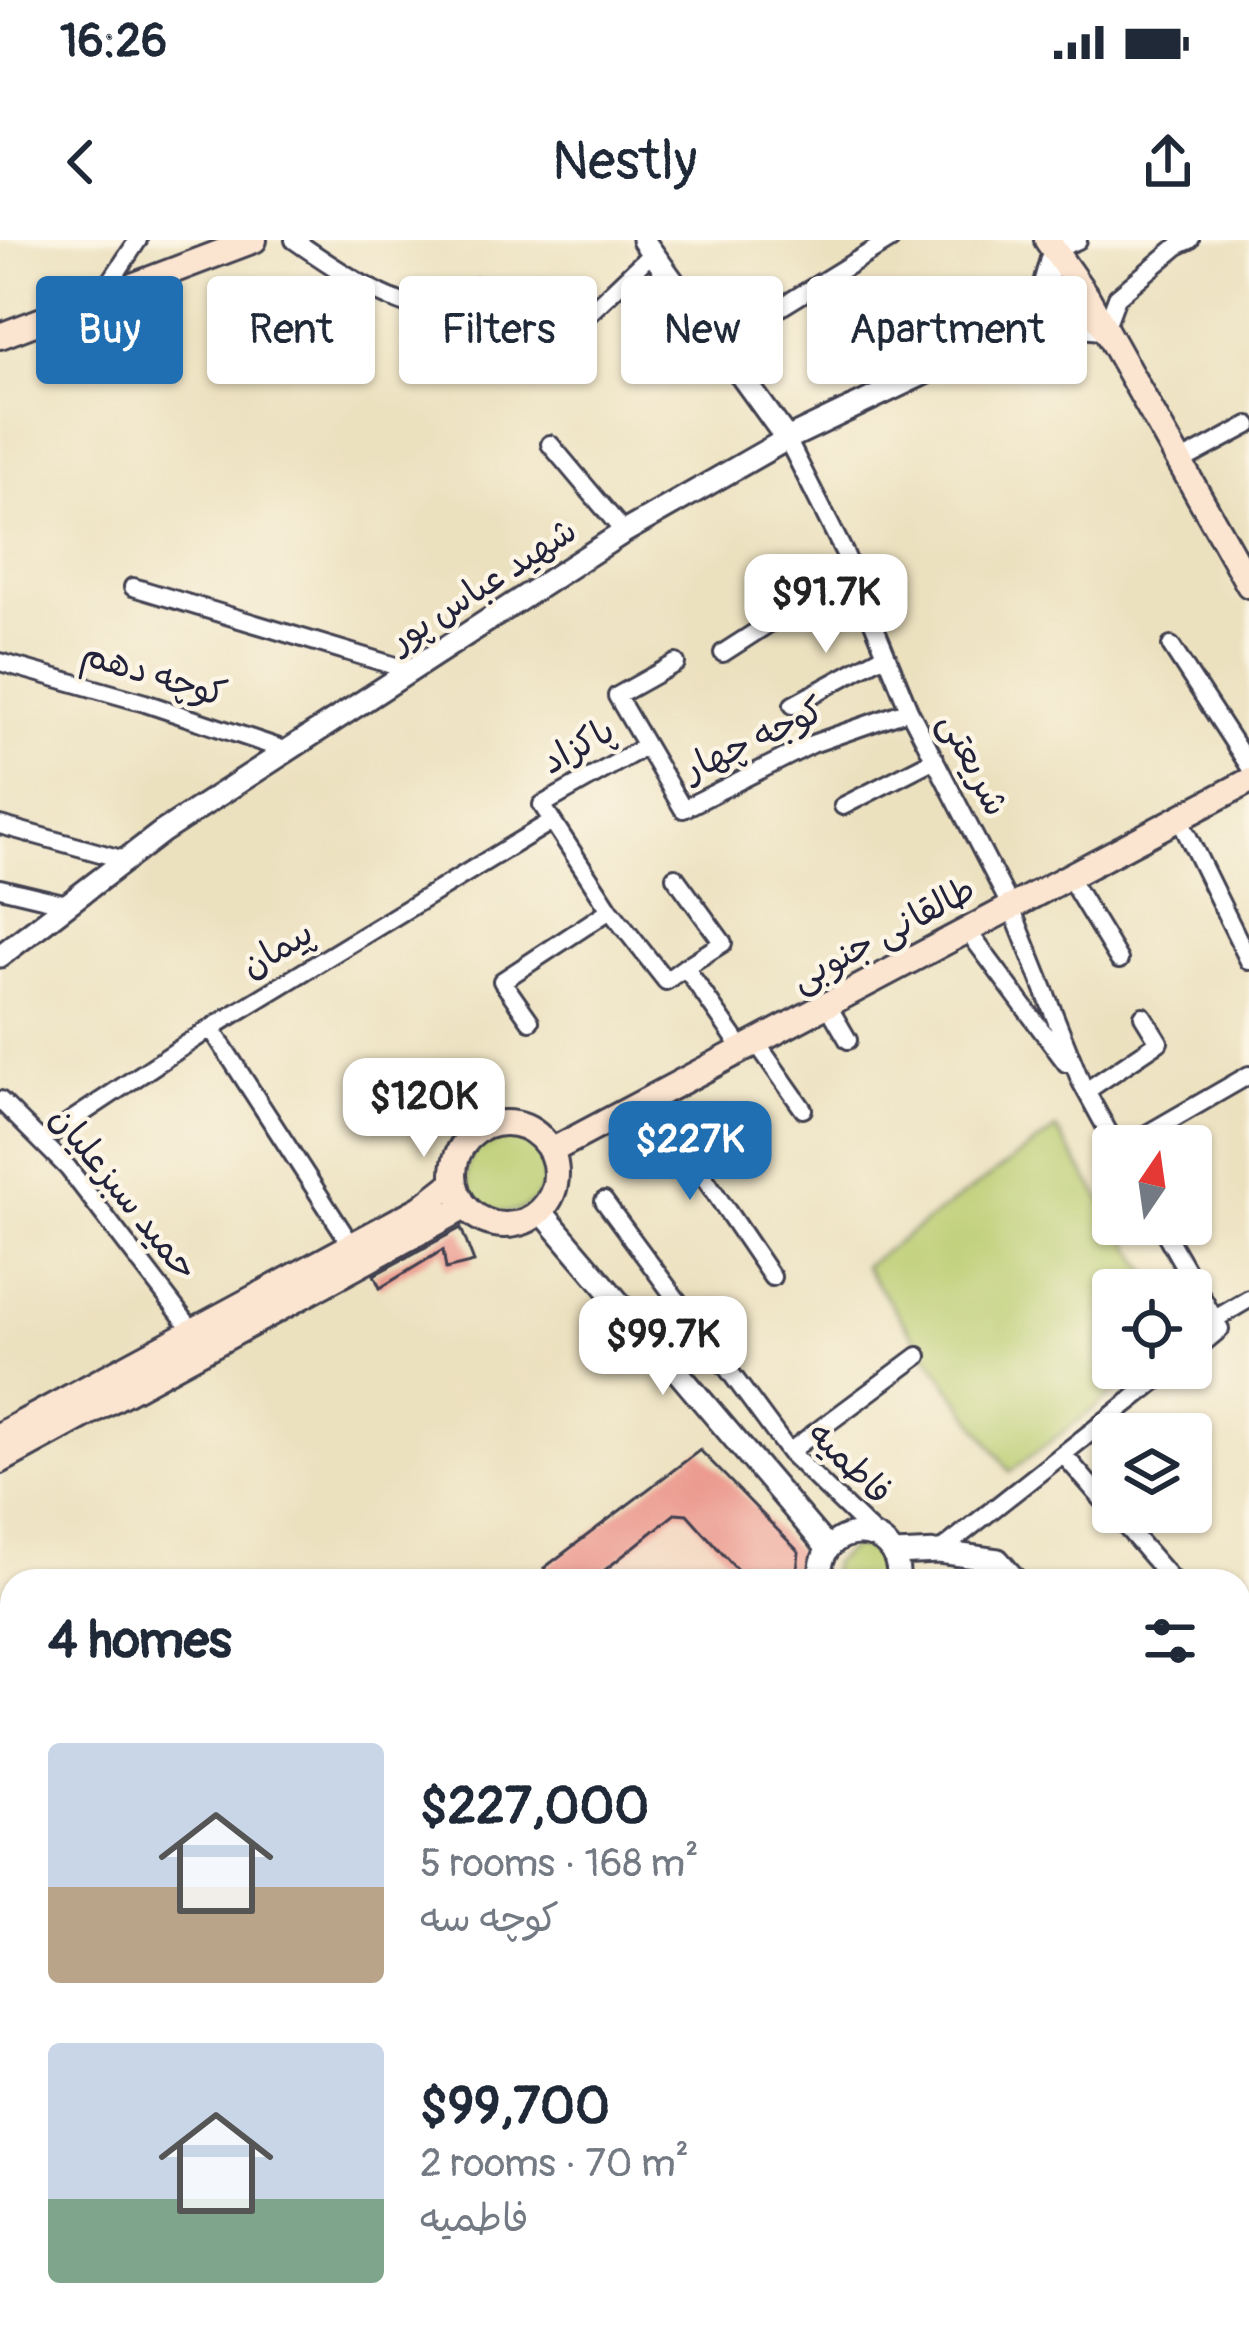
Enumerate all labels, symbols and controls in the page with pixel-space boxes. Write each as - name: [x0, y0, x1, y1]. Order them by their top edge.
- text: 16:26: [60, 14, 167, 70]
- text: Nestly: [552, 128, 697, 196]
- icon: back: [48, 129, 114, 195]
- icon: share: [1135, 129, 1201, 195]
- chip: Buy: [36, 276, 183, 384]
- chip: Rent: [207, 276, 375, 384]
- chip: Filters: [399, 276, 597, 384]
- chip: New: [621, 276, 783, 384]
- chip: Apartment: [807, 276, 1087, 384]
- street label: شهید عباس پور: [378, 508, 585, 664]
- pin: $91.7K: [728, 554, 924, 656]
- text: $91.7K: [771, 568, 881, 617]
- street label: کوچه دهم: [75, 631, 232, 721]
- street label: کوجه چهار: [674, 687, 832, 792]
- street label: شریعتی: [929, 705, 1019, 823]
- street label: پاکزاد: [533, 708, 623, 784]
- street label: طالقانی جنوبی: [783, 867, 983, 1001]
- street label: پیمان: [233, 910, 321, 988]
- pin: $120K: [340, 1058, 508, 1160]
- text: $120K: [370, 1072, 478, 1121]
- street label: حمید سبزعلیان: [40, 1096, 208, 1290]
- pin: $227K: [606, 1101, 774, 1203]
- text: $227K: [636, 1115, 744, 1164]
- north arrow: [1092, 1125, 1212, 1245]
- map controls: [1092, 1125, 1212, 1533]
- button: locate: [1092, 1269, 1212, 1389]
- pin: $99.7K: [565, 1296, 761, 1398]
- text: $99.7K: [606, 1310, 720, 1359]
- street label: فاطمیه: [799, 1412, 901, 1514]
- button: layers: [1092, 1413, 1212, 1533]
- icon: filters: [1137, 1608, 1203, 1674]
- text: 4 homes: [48, 1609, 232, 1673]
- text: $227,000: [420, 1775, 649, 1839]
- icon: home: [144, 1791, 288, 1935]
- text: 5 rooms · 168 m²: [420, 1839, 699, 1888]
- text: کوچه سه: [420, 1894, 559, 1943]
- text: $99,700: [420, 2075, 610, 2139]
- icon: home: [144, 2091, 288, 2235]
- text: 2 rooms · 70 m²: [420, 2139, 689, 2188]
- text: فاطمیه: [420, 2194, 529, 2243]

